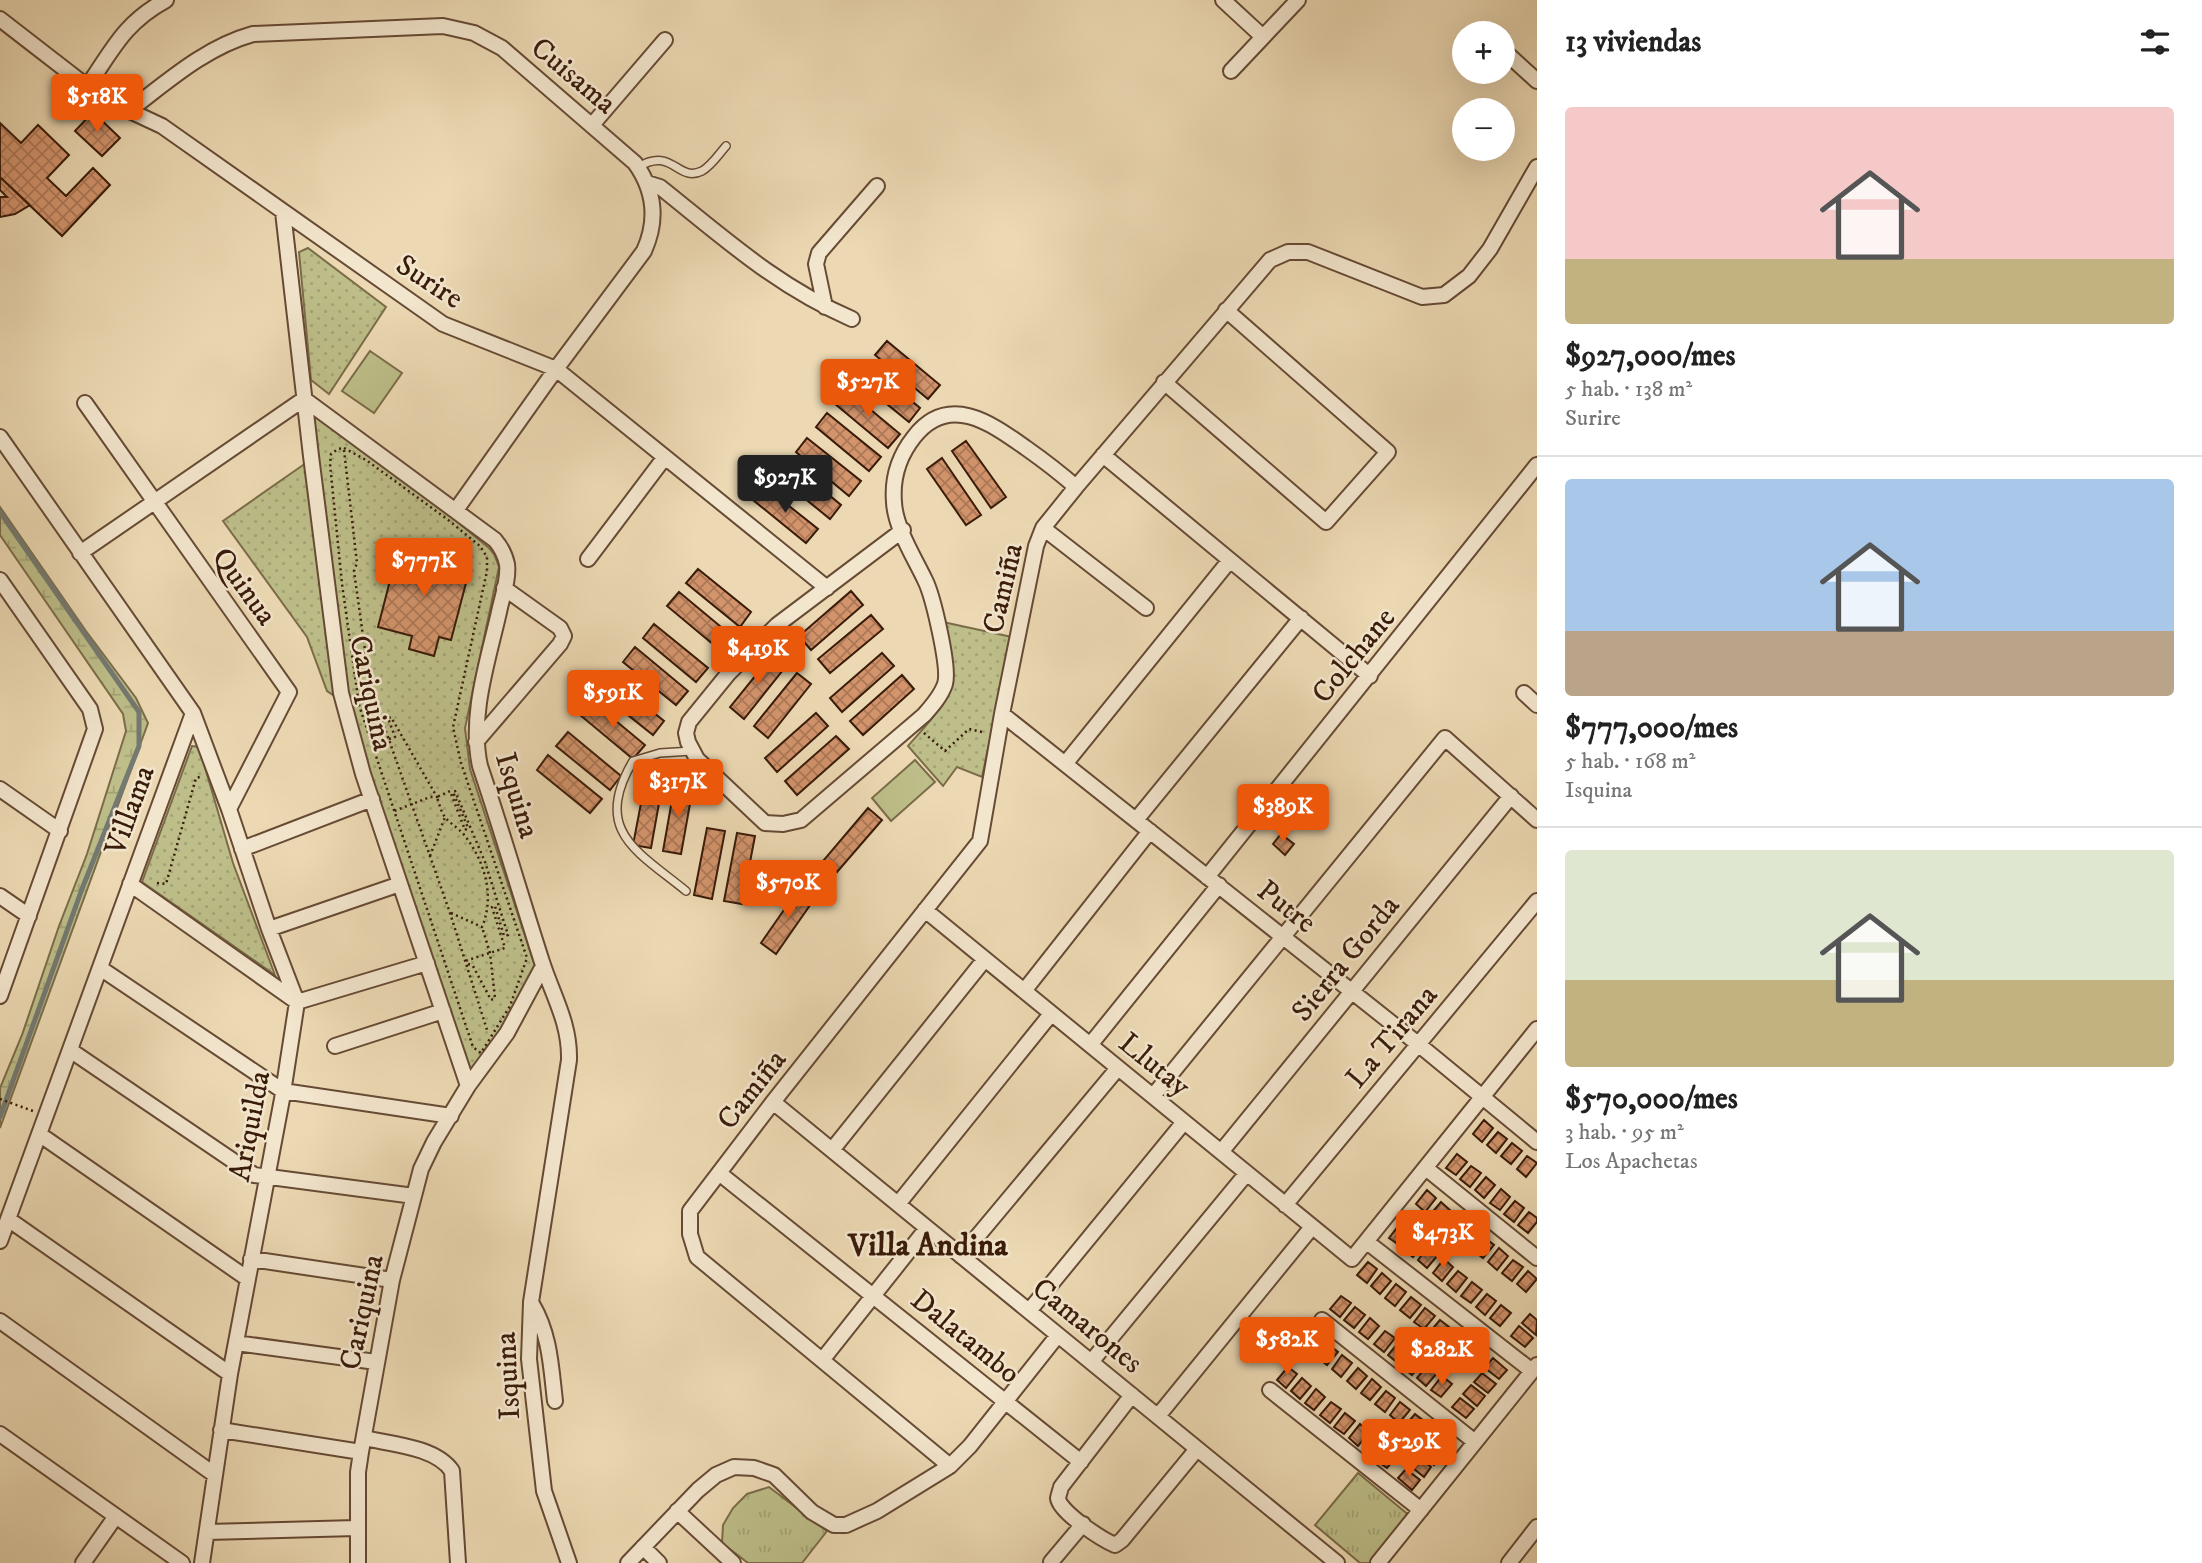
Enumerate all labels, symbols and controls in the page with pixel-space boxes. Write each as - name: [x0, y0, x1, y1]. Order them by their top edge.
- map controls: [1452, 21, 1515, 161]
- button: +: [1452, 21, 1515, 84]
- icon: filters: [2136, 23, 2174, 61]
- text: 13 viviendas: [1565, 24, 1701, 61]
- street label: Cuisama: [523, 30, 624, 123]
- pin: $518K: [48, 74, 146, 134]
- text: $518K: [67, 82, 127, 111]
- button: −: [1452, 98, 1515, 161]
- icon: home: [1807, 152, 1933, 278]
- street label: Surire: [389, 247, 470, 318]
- text: $927,000/mes: [1565, 338, 1736, 375]
- pin: $527K: [819, 360, 917, 419]
- text: $527K: [836, 367, 900, 396]
- text: 5 hab. · 138 m²: [1565, 375, 1692, 404]
- text: Surire: [1565, 404, 1621, 433]
- pin: $927K: [736, 456, 834, 515]
- text: $927K: [753, 463, 817, 492]
- icon: home: [1807, 524, 1933, 650]
- pin: $777K: [375, 538, 473, 598]
- street label: Camiña: [975, 539, 1032, 637]
- street label: Quinua: [203, 541, 285, 633]
- text: $777K: [391, 546, 457, 575]
- street label: Colchane: [1304, 600, 1404, 711]
- pin: $419K: [709, 626, 807, 686]
- street label: Cariquina: [340, 632, 401, 755]
- text: $419K: [727, 634, 789, 663]
- pin: $591K: [564, 670, 662, 730]
- text: $591K: [583, 678, 643, 707]
- text: $777,000/mes: [1565, 710, 1738, 747]
- text: 5 hab. · 168 m²: [1565, 747, 1696, 776]
- street label: Isquina: [486, 748, 547, 843]
- street label: Villama: [97, 760, 164, 861]
- pin: $317K: [629, 760, 727, 819]
- text: $317K: [649, 767, 707, 796]
- text: Isquina: [1565, 776, 1632, 805]
- pin: $389K: [1234, 784, 1332, 844]
- text: $389K: [1253, 792, 1313, 821]
- pin: $570K: [739, 860, 837, 920]
- text: $570K: [756, 868, 820, 897]
- street label: Putre: [1249, 873, 1323, 942]
- street label: Sierra Gorda: [1284, 888, 1408, 1030]
- icon: home: [1807, 895, 1933, 1021]
- street label: La Tirana: [1338, 978, 1446, 1096]
- street label: Llutay: [1111, 1025, 1198, 1106]
- street label: Camiña: [709, 1042, 795, 1137]
- street label: Ariquilda: [222, 1068, 279, 1185]
- text: $570,000/mes: [1565, 1081, 1738, 1118]
- text: 3 hab. · 95 m²: [1565, 1118, 1684, 1147]
- text: Los Apachetas: [1565, 1147, 1698, 1176]
- pin: $473K: [1394, 1210, 1492, 1270]
- text: $473K: [1412, 1218, 1474, 1247]
- district label: Villa Andina: [846, 1226, 1008, 1266]
- street label: Cariquina: [332, 1251, 393, 1373]
- street label: Camarones: [1024, 1270, 1150, 1382]
- street label: Dalatambo: [903, 1282, 1027, 1393]
- pin: $582K: [1238, 1318, 1336, 1377]
- text: $582K: [1256, 1325, 1318, 1354]
- pin: $282K: [1393, 1328, 1491, 1387]
- street label: Isquina: [488, 1331, 529, 1421]
- text: $282K: [1411, 1335, 1473, 1364]
- pin: $529K: [1360, 1420, 1458, 1479]
- text: $529K: [1378, 1427, 1440, 1456]

